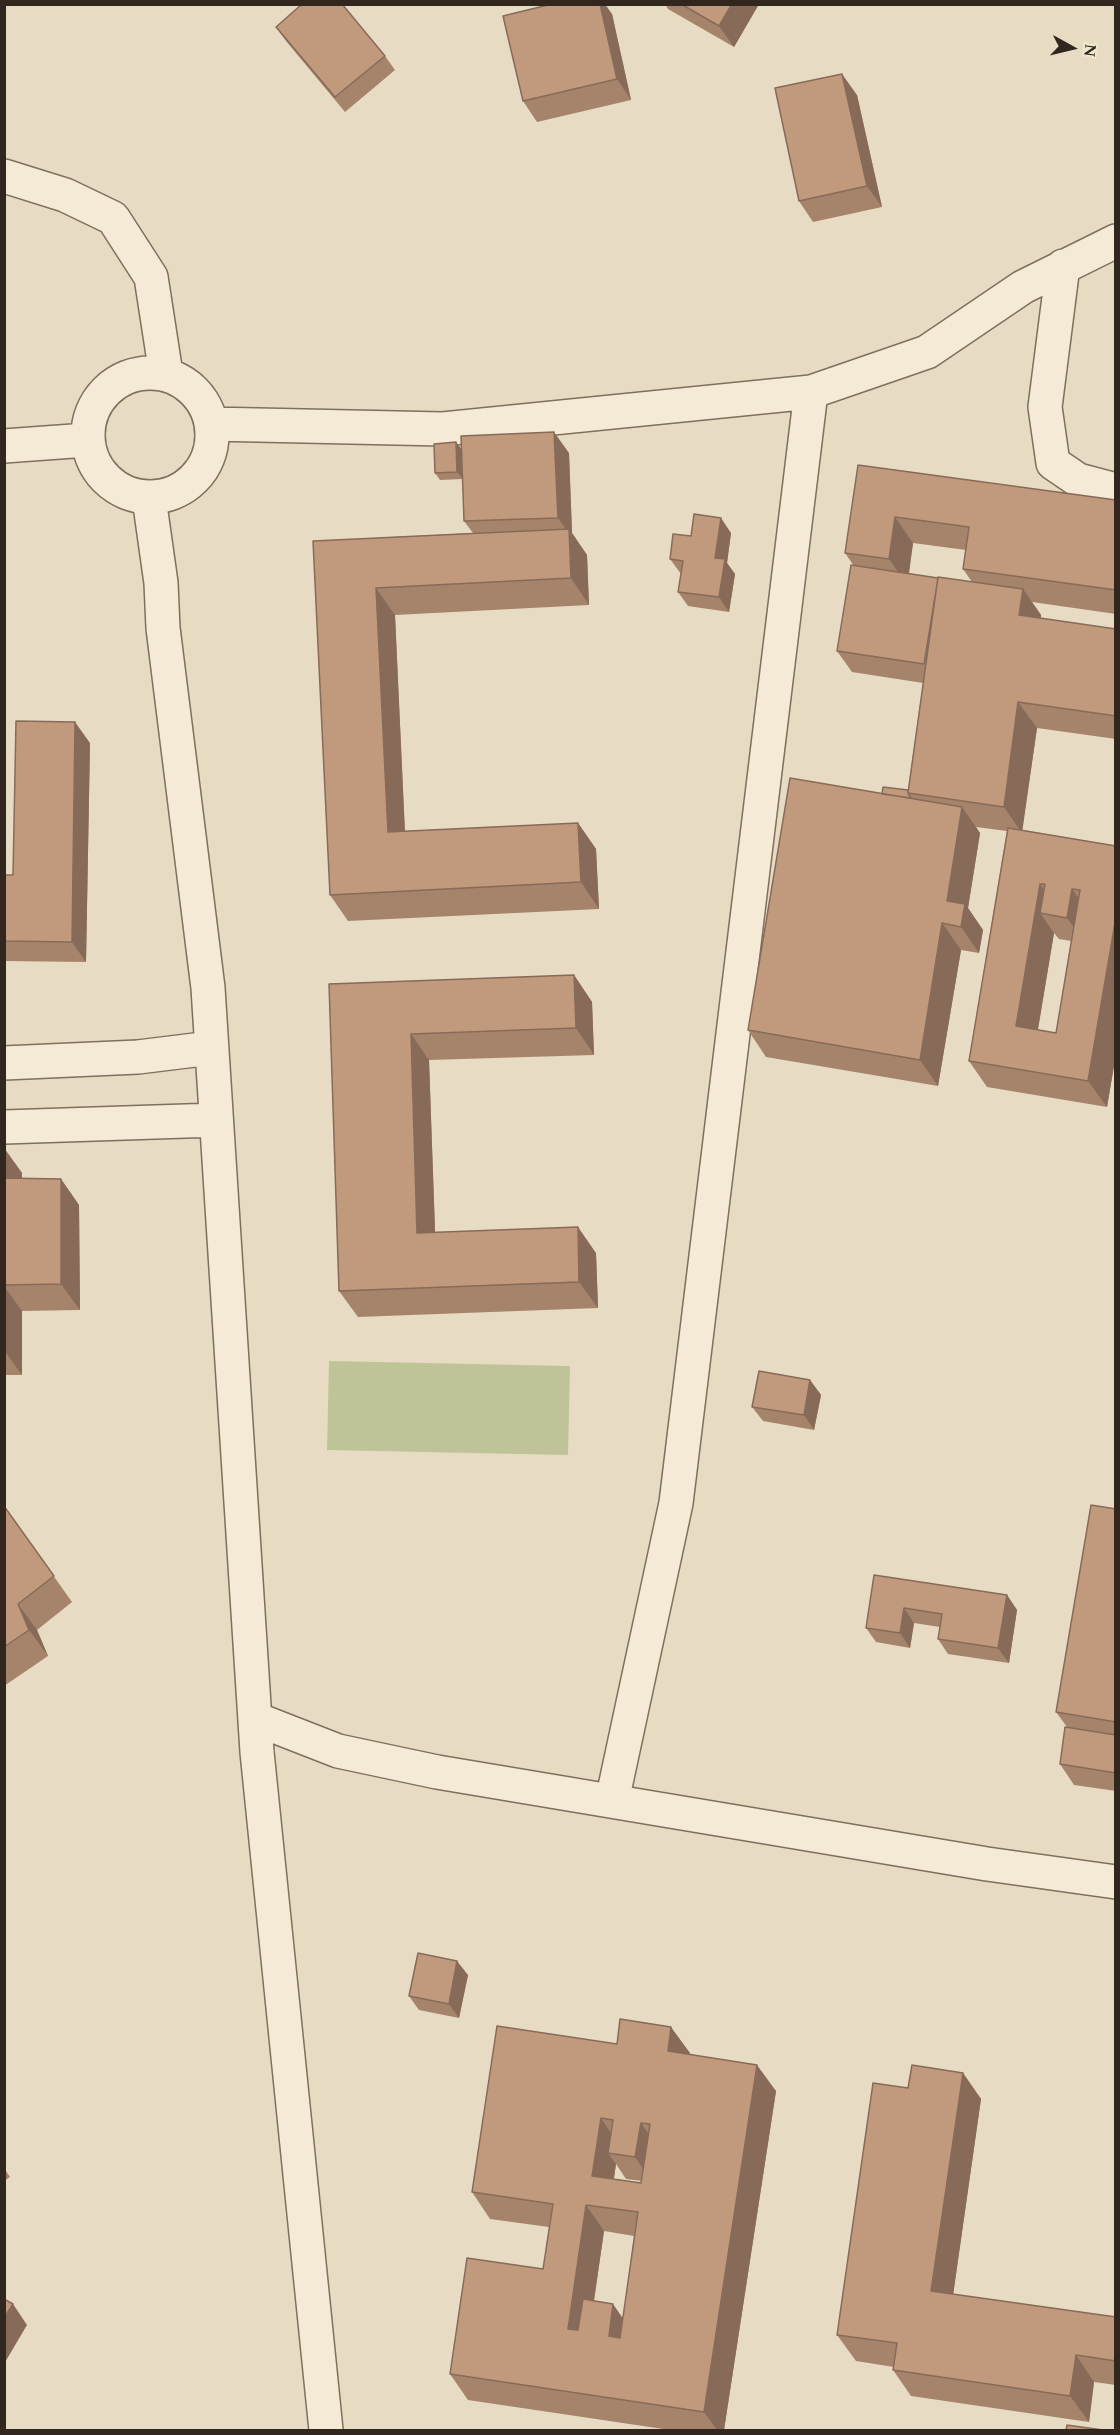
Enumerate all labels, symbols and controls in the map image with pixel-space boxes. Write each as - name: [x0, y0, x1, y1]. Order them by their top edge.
- north arrow: [1042, 18, 1102, 78]
- text: N: [1077, 42, 1103, 59]

